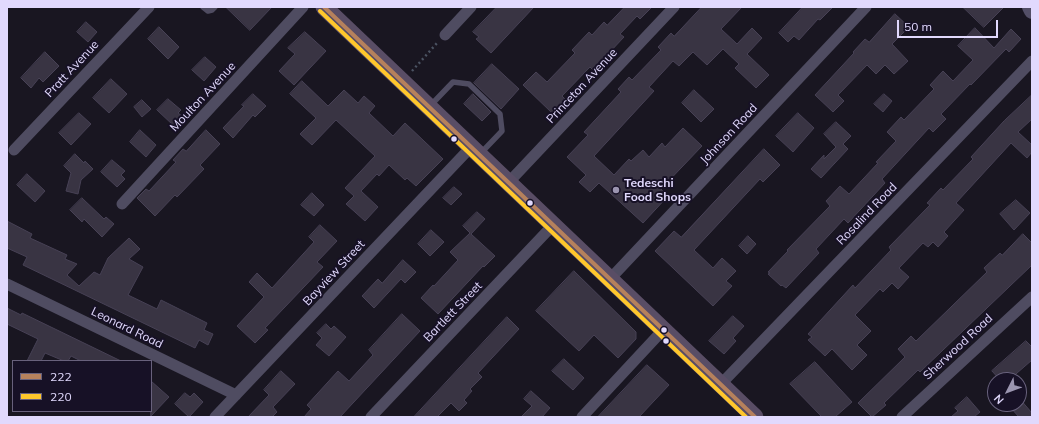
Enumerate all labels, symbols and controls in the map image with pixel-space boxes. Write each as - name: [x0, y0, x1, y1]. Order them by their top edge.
- scale bar: [899, 12, 1000, 38]
- text: 50 m: [904, 19, 932, 34]
- street label: Pratt Avenue: [42, 38, 102, 100]
- street label: Princeton Avenue: [544, 46, 620, 126]
- street label: Moulton Avenue: [167, 59, 239, 135]
- street label: Johnson Road: [697, 101, 761, 167]
- unlabelled marker: [449, 134, 459, 144]
- place label: Tedeschi Food Shops: [624, 176, 691, 204]
- street label: Rosalind Road: [834, 180, 900, 248]
- marker: Tedeschi Food Shops: [611, 185, 621, 195]
- unlabelled marker: [525, 198, 535, 208]
- street label: Bayview Street: [300, 237, 368, 309]
- street label: Bartlett Street: [421, 279, 485, 345]
- street label: Leonard Road: [89, 304, 165, 352]
- street label: Sherwood Road: [920, 311, 996, 383]
- unlabelled marker: [659, 325, 669, 335]
- unlabelled marker: [661, 336, 671, 346]
- legend: [12, 360, 152, 412]
- text: 222: [50, 369, 72, 384]
- north arrow: [987, 372, 1027, 412]
- text: 220: [50, 389, 72, 404]
- text: N: [991, 392, 1007, 407]

